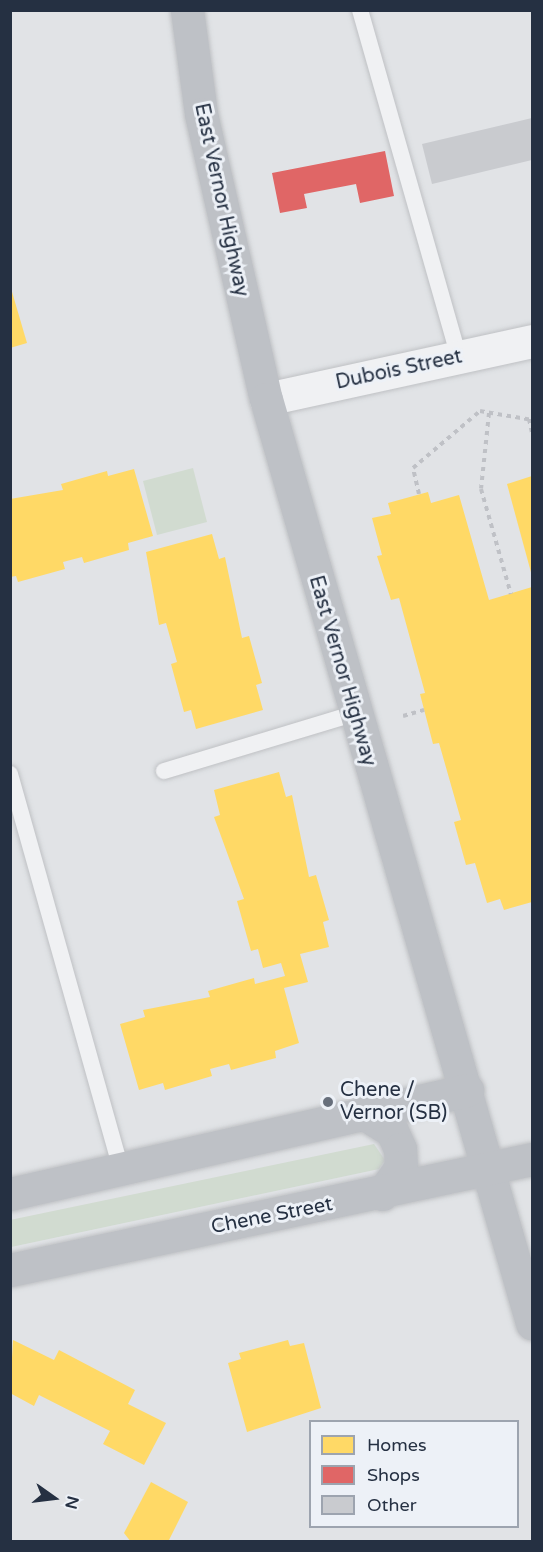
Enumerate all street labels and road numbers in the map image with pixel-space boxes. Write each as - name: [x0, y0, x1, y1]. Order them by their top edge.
- street label: East Vernor Highway: [189, 101, 253, 299]
- street label: Dubois Street: [334, 345, 464, 395]
- street label: East Vernor Highway: [303, 573, 381, 769]
- street label: Chene Street: [209, 1192, 335, 1240]

